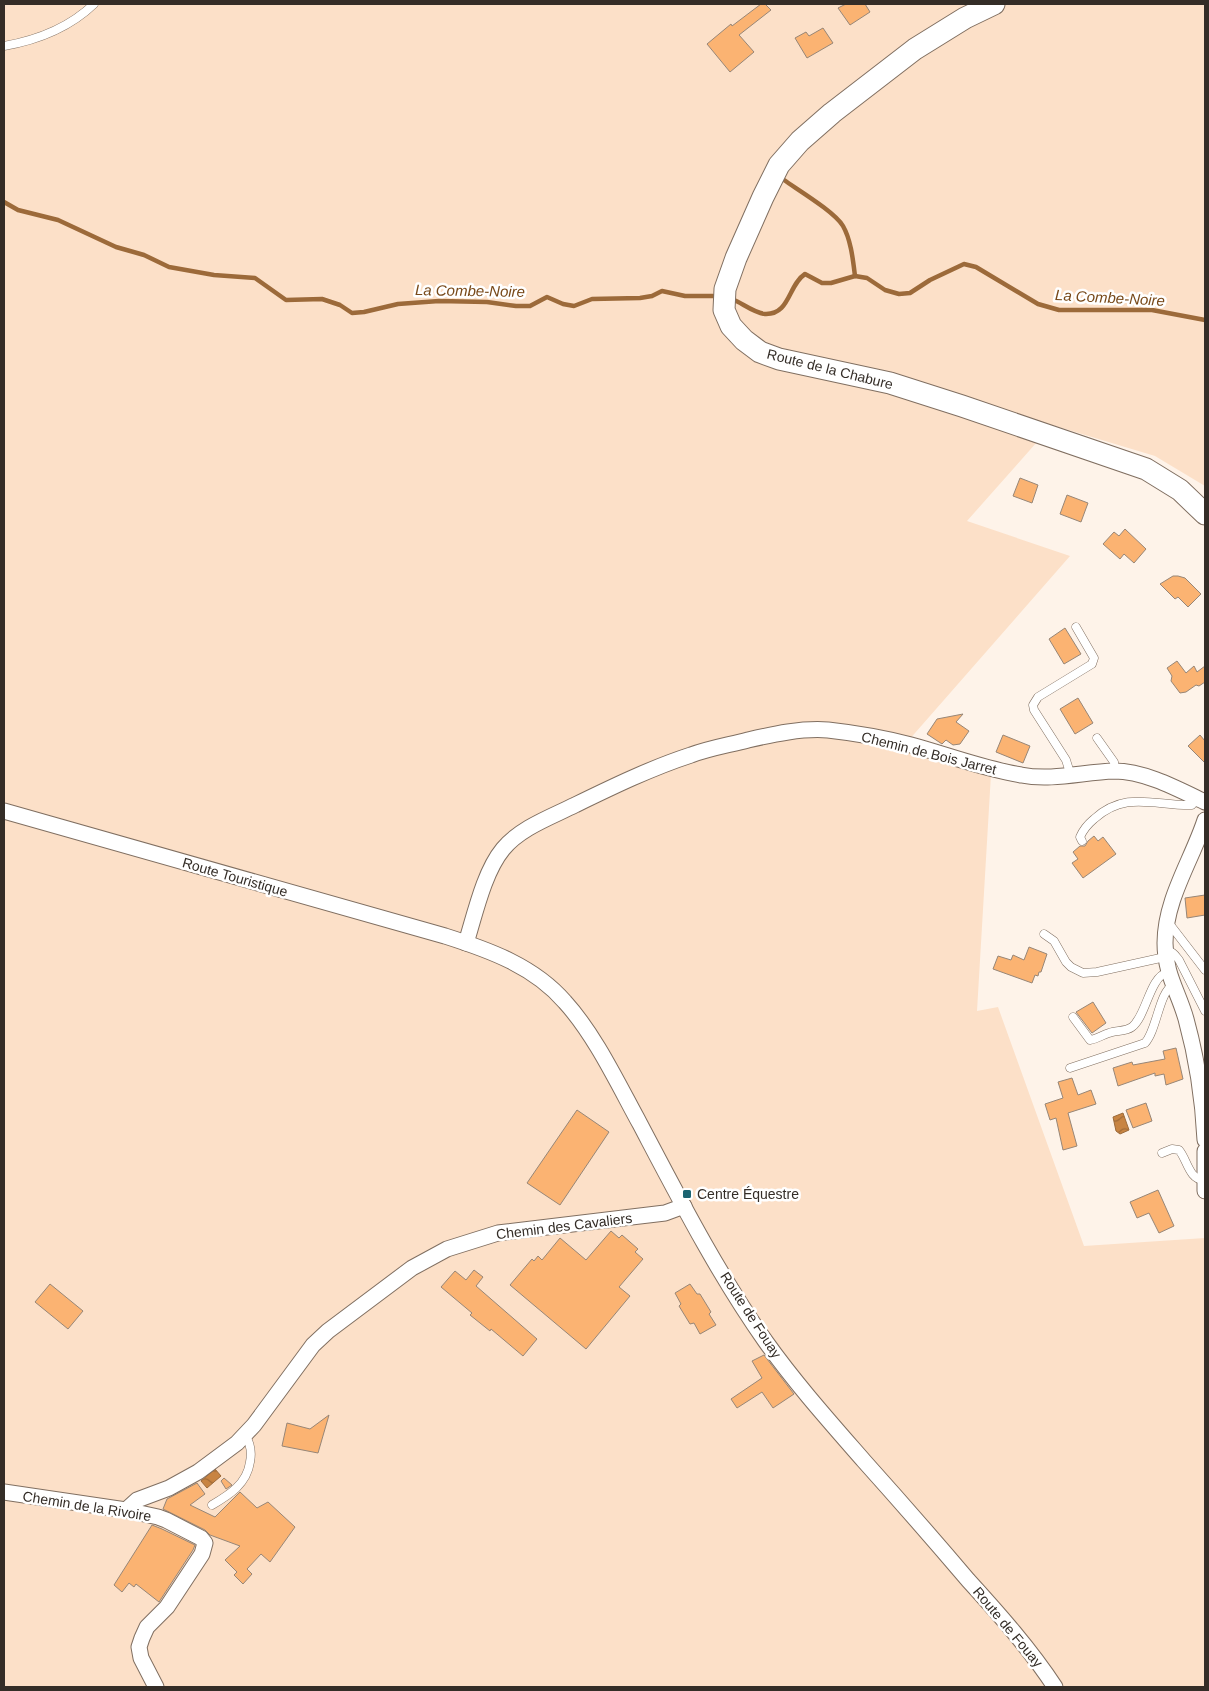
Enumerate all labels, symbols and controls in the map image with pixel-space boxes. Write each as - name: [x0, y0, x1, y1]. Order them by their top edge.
- water label: La Combe-Noire: [415, 281, 525, 300]
- water label: La Combe-Noire: [1055, 286, 1165, 309]
- street label: Route de la Chabure: [765, 346, 895, 392]
- street label: Chemin de Bois Jarret: [860, 728, 998, 778]
- street label: Route Touristique: [181, 854, 290, 900]
- place label: Centre Équestre: [697, 1186, 799, 1202]
- marker: Centre Équestre: [681, 1188, 693, 1200]
- street label: Chemin des Cavaliers: [495, 1210, 633, 1242]
- street label: Route de Fouay: [717, 1269, 785, 1361]
- street label: Chemin de la Rivoire: [22, 1488, 153, 1524]
- street label: Route de Fouay: [970, 1584, 1046, 1670]

